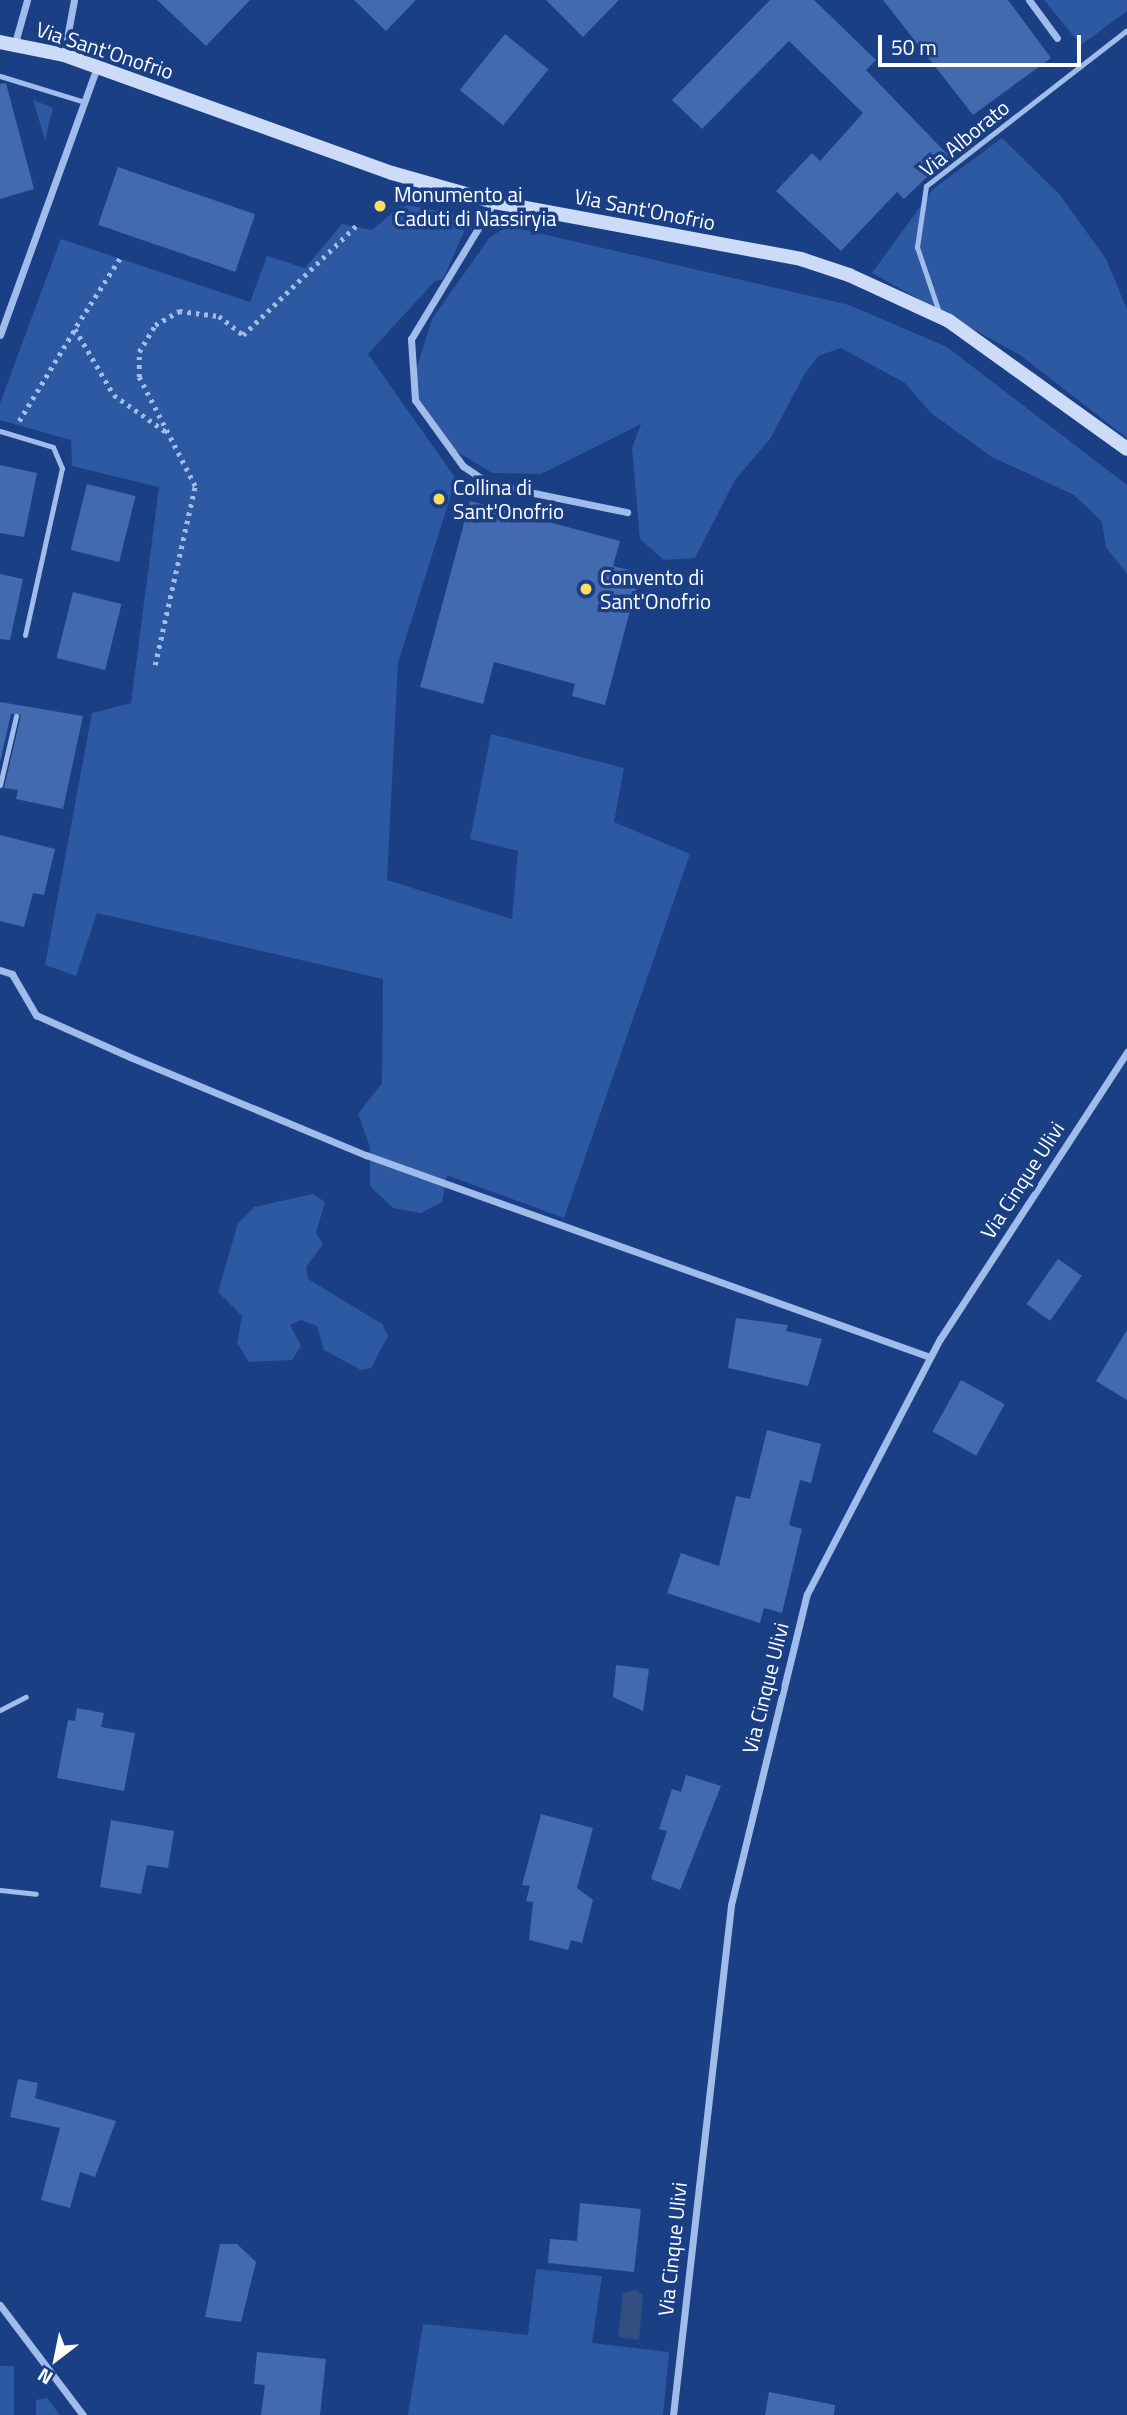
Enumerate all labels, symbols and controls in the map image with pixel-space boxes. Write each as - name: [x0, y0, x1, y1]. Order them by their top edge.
- street label: Via Sant'Onofrio: [33, 16, 177, 84]
- scale bar: [882, 21, 1085, 65]
- text: 50 m: [891, 31, 937, 63]
- street label: Via Alborato: [914, 94, 1014, 182]
- place label: Monumento ai Caduti di Nassiryia: [394, 181, 556, 231]
- street label: Via Sant'Onofrio: [572, 183, 718, 235]
- marker: Monumento ai Caduti di Nassiryia: [372, 198, 388, 214]
- place label: Collina di Sant'Onofrio: [453, 474, 564, 524]
- marker: Collina di Sant'Onofrio: [431, 491, 447, 507]
- place label: Convento di Sant'Onofrio: [600, 564, 711, 614]
- marker: Convento di Sant'Onofrio: [578, 581, 594, 597]
- street label: Via Cinque Ulivi: [975, 1117, 1069, 1243]
- street label: Via Cinque Ulivi: [737, 1620, 793, 1756]
- street label: Via Cinque Ulivi: [652, 2181, 692, 2317]
- north arrow: [21, 2324, 91, 2394]
- text: N: [31, 2361, 58, 2393]

